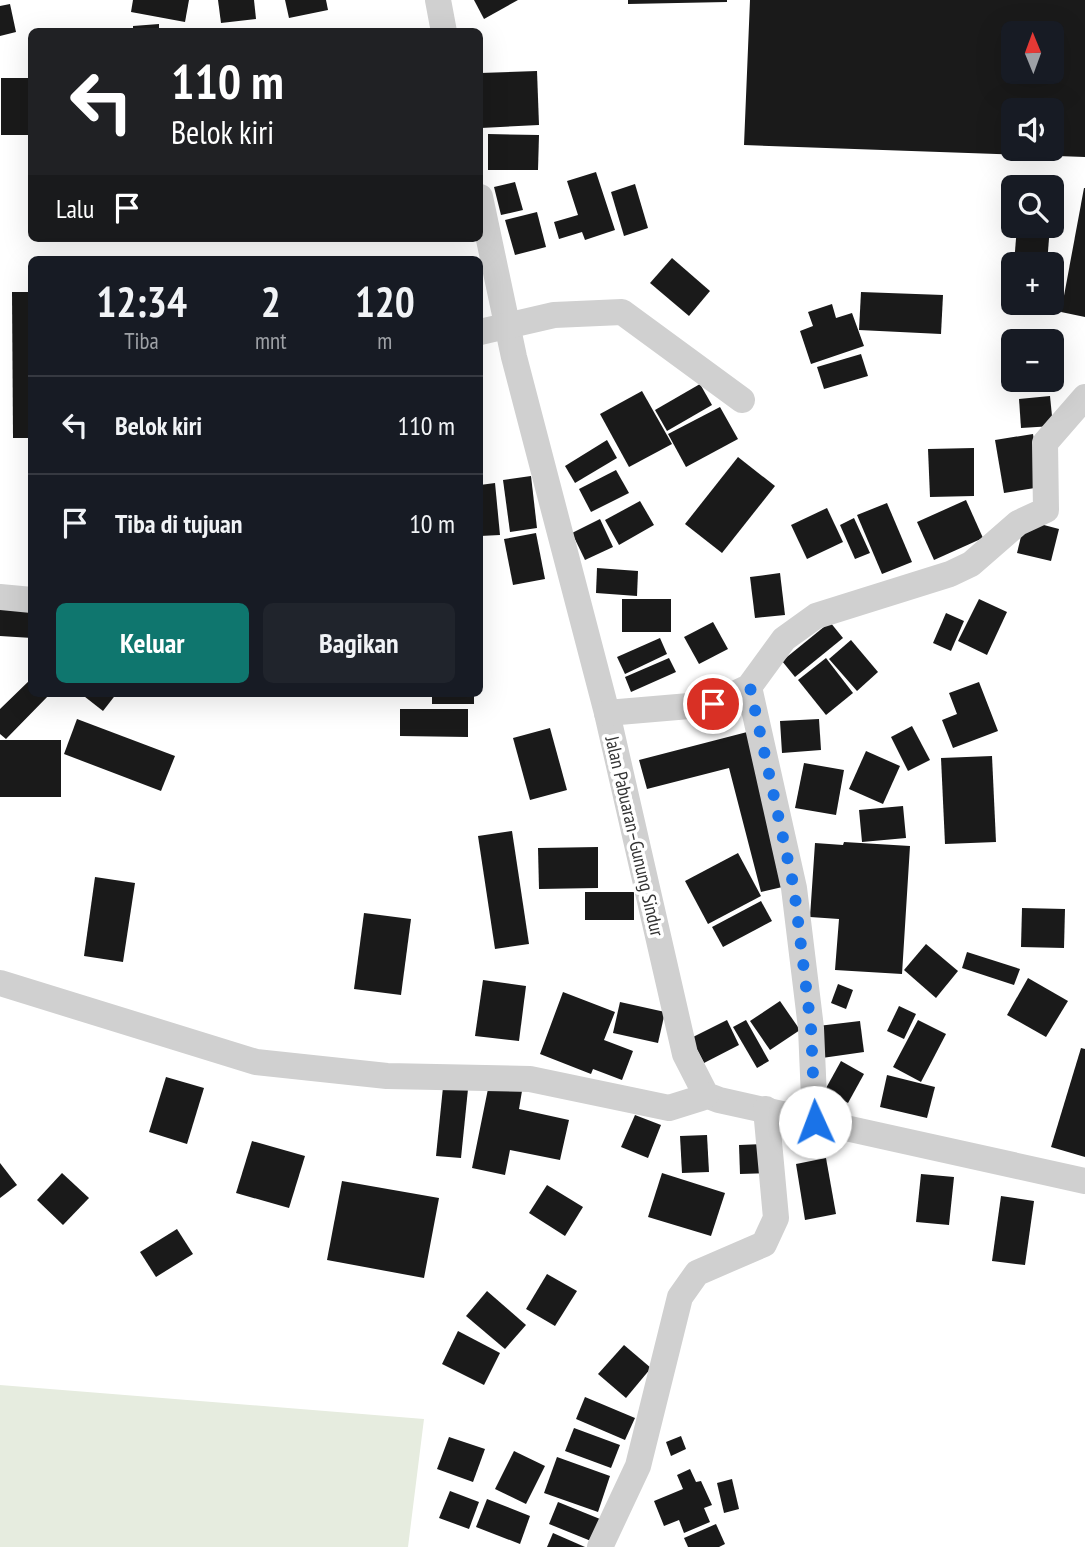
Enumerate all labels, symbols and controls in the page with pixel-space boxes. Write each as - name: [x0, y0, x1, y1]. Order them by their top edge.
- north arrow: [1001, 21, 1064, 84]
- map controls: [1001, 21, 1064, 392]
- text: 110 m: [171, 49, 284, 113]
- icon: left: [56, 56, 147, 147]
- button: sound: [1001, 98, 1064, 161]
- text: Belok kiri: [171, 111, 274, 153]
- button: search: [1001, 175, 1064, 238]
- icon: arrive: [108, 189, 146, 227]
- text: Lalu: [56, 192, 94, 225]
- button: +: [1001, 252, 1064, 315]
- text: 12:34: [96, 274, 187, 329]
- text: 2: [261, 274, 281, 329]
- text: 120: [355, 274, 415, 329]
- text: Tiba: [124, 326, 159, 355]
- text: mnt: [255, 326, 287, 355]
- text: m: [377, 326, 392, 355]
- button: −: [1001, 329, 1064, 392]
- icon: left: [56, 406, 94, 444]
- text: Belok kiri: [115, 409, 202, 442]
- text: 110 m: [397, 409, 455, 442]
- icon: arrive: [56, 504, 94, 542]
- text: Tiba di tujuan: [115, 507, 243, 540]
- text: 10 m: [409, 507, 455, 540]
- button: Keluar: [56, 603, 249, 683]
- button: Bagikan: [263, 603, 455, 683]
- pin: [683, 674, 743, 734]
- icon: arrive: [694, 685, 732, 723]
- street label: Jalan Pabuaran–Gunung Sindur: [600, 733, 670, 939]
- position arrow: [778, 1085, 852, 1159]

